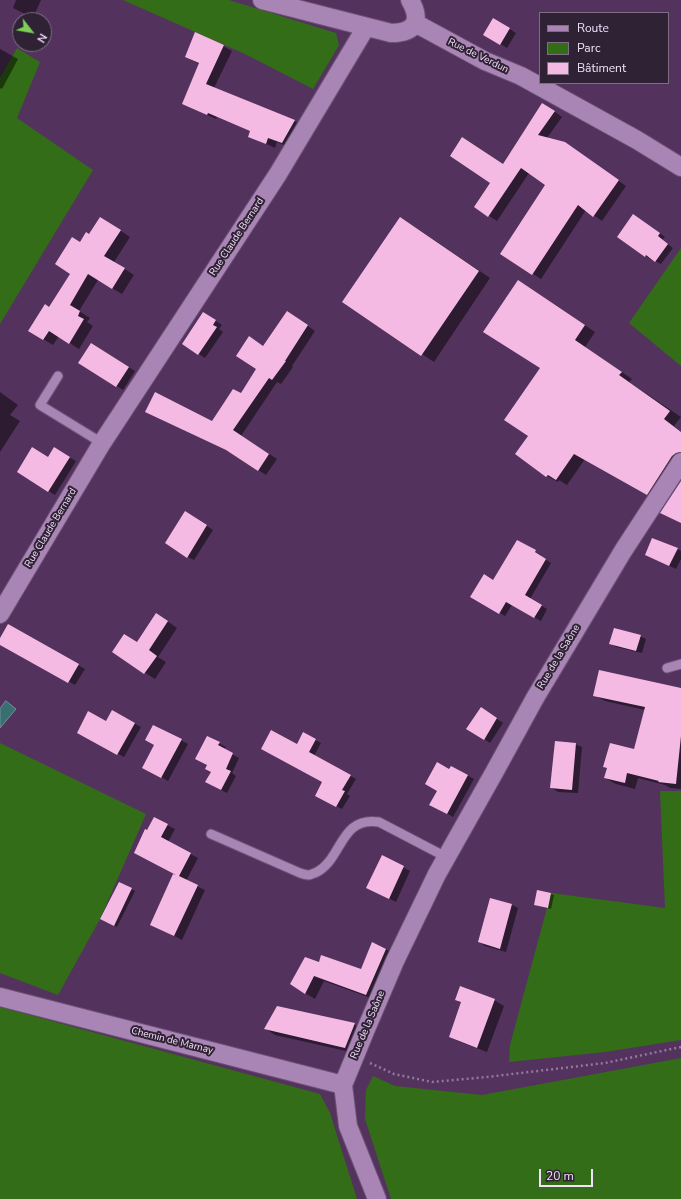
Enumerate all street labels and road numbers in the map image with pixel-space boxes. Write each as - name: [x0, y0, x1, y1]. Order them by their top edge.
- street label: Rue de Verdun: [446, 36, 510, 76]
- street label: Rue Claude Bernard: [207, 196, 267, 278]
- street label: Rue Claude Bernard: [23, 486, 79, 570]
- street label: Rue de la Saône: [535, 623, 583, 691]
- street label: Rue de la Saône: [348, 989, 388, 1061]
- street label: Chemin de Marnay: [130, 1025, 214, 1057]

